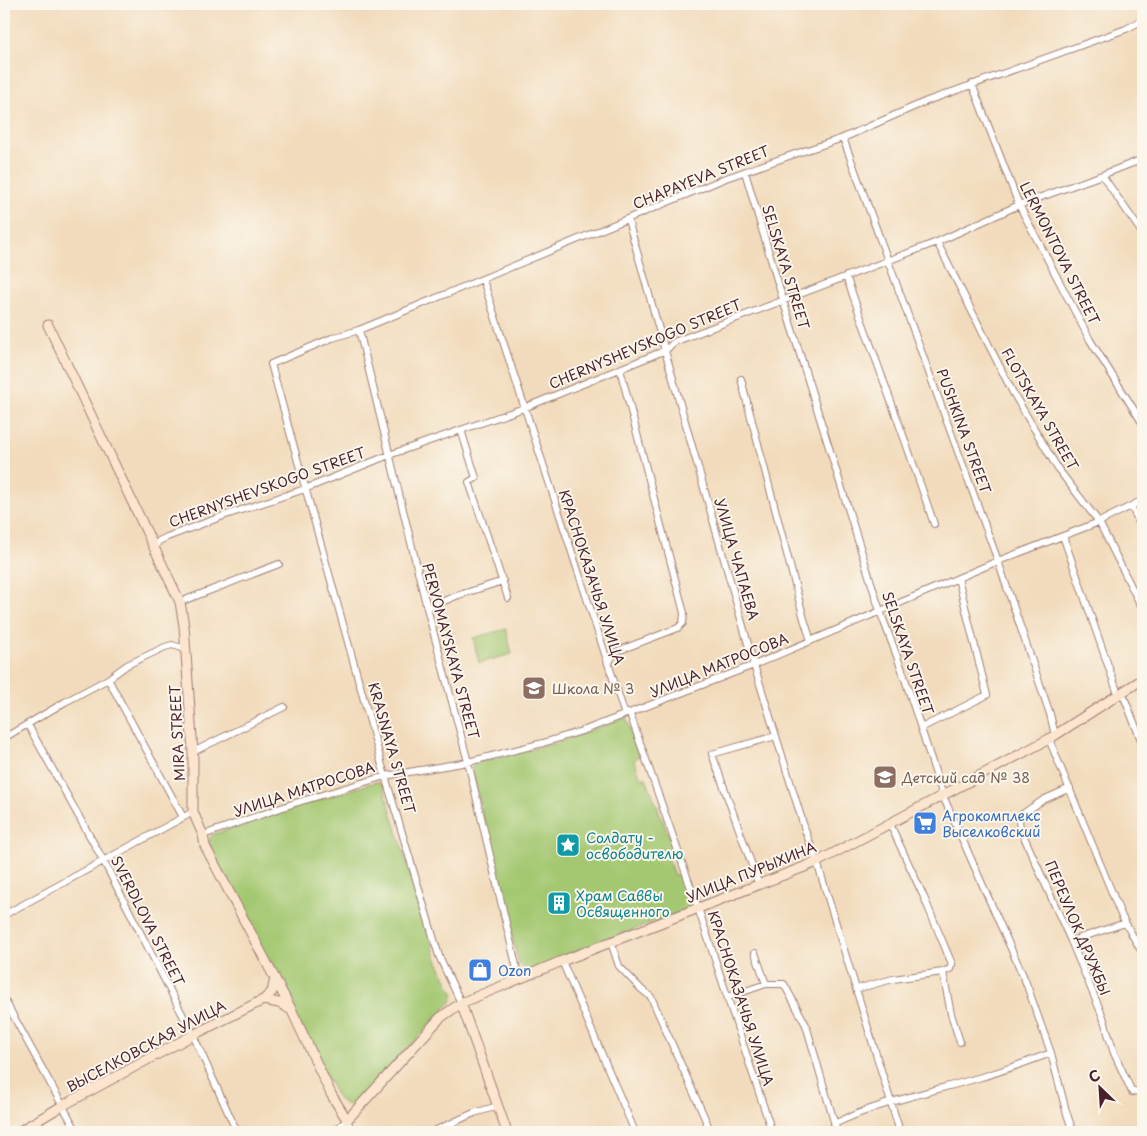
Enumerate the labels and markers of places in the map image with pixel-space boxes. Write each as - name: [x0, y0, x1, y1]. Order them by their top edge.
- school or university icon: Школа № 3: [521, 675, 547, 701]
- place label: Школа № 3: [552, 678, 634, 699]
- school or university icon: Детский сад № 38: [872, 764, 898, 790]
- place label: Детский сад № 38: [901, 767, 1030, 788]
- place label: Агрокомплекс Выселковский: [942, 805, 1041, 842]
- supermarket icon: Агрокомплекс Выселковский: [912, 810, 938, 836]
- place label: Солдату - освободителю: [586, 827, 683, 864]
- place icon: Солдату - освободителю: [555, 832, 581, 858]
- place label: Храм Саввы Освященного: [576, 885, 670, 922]
- building icon: Храм Саввы Освященного: [546, 890, 572, 916]
- shop icon: Ozon: [467, 957, 493, 983]
- place label: Ozon: [498, 960, 531, 981]

